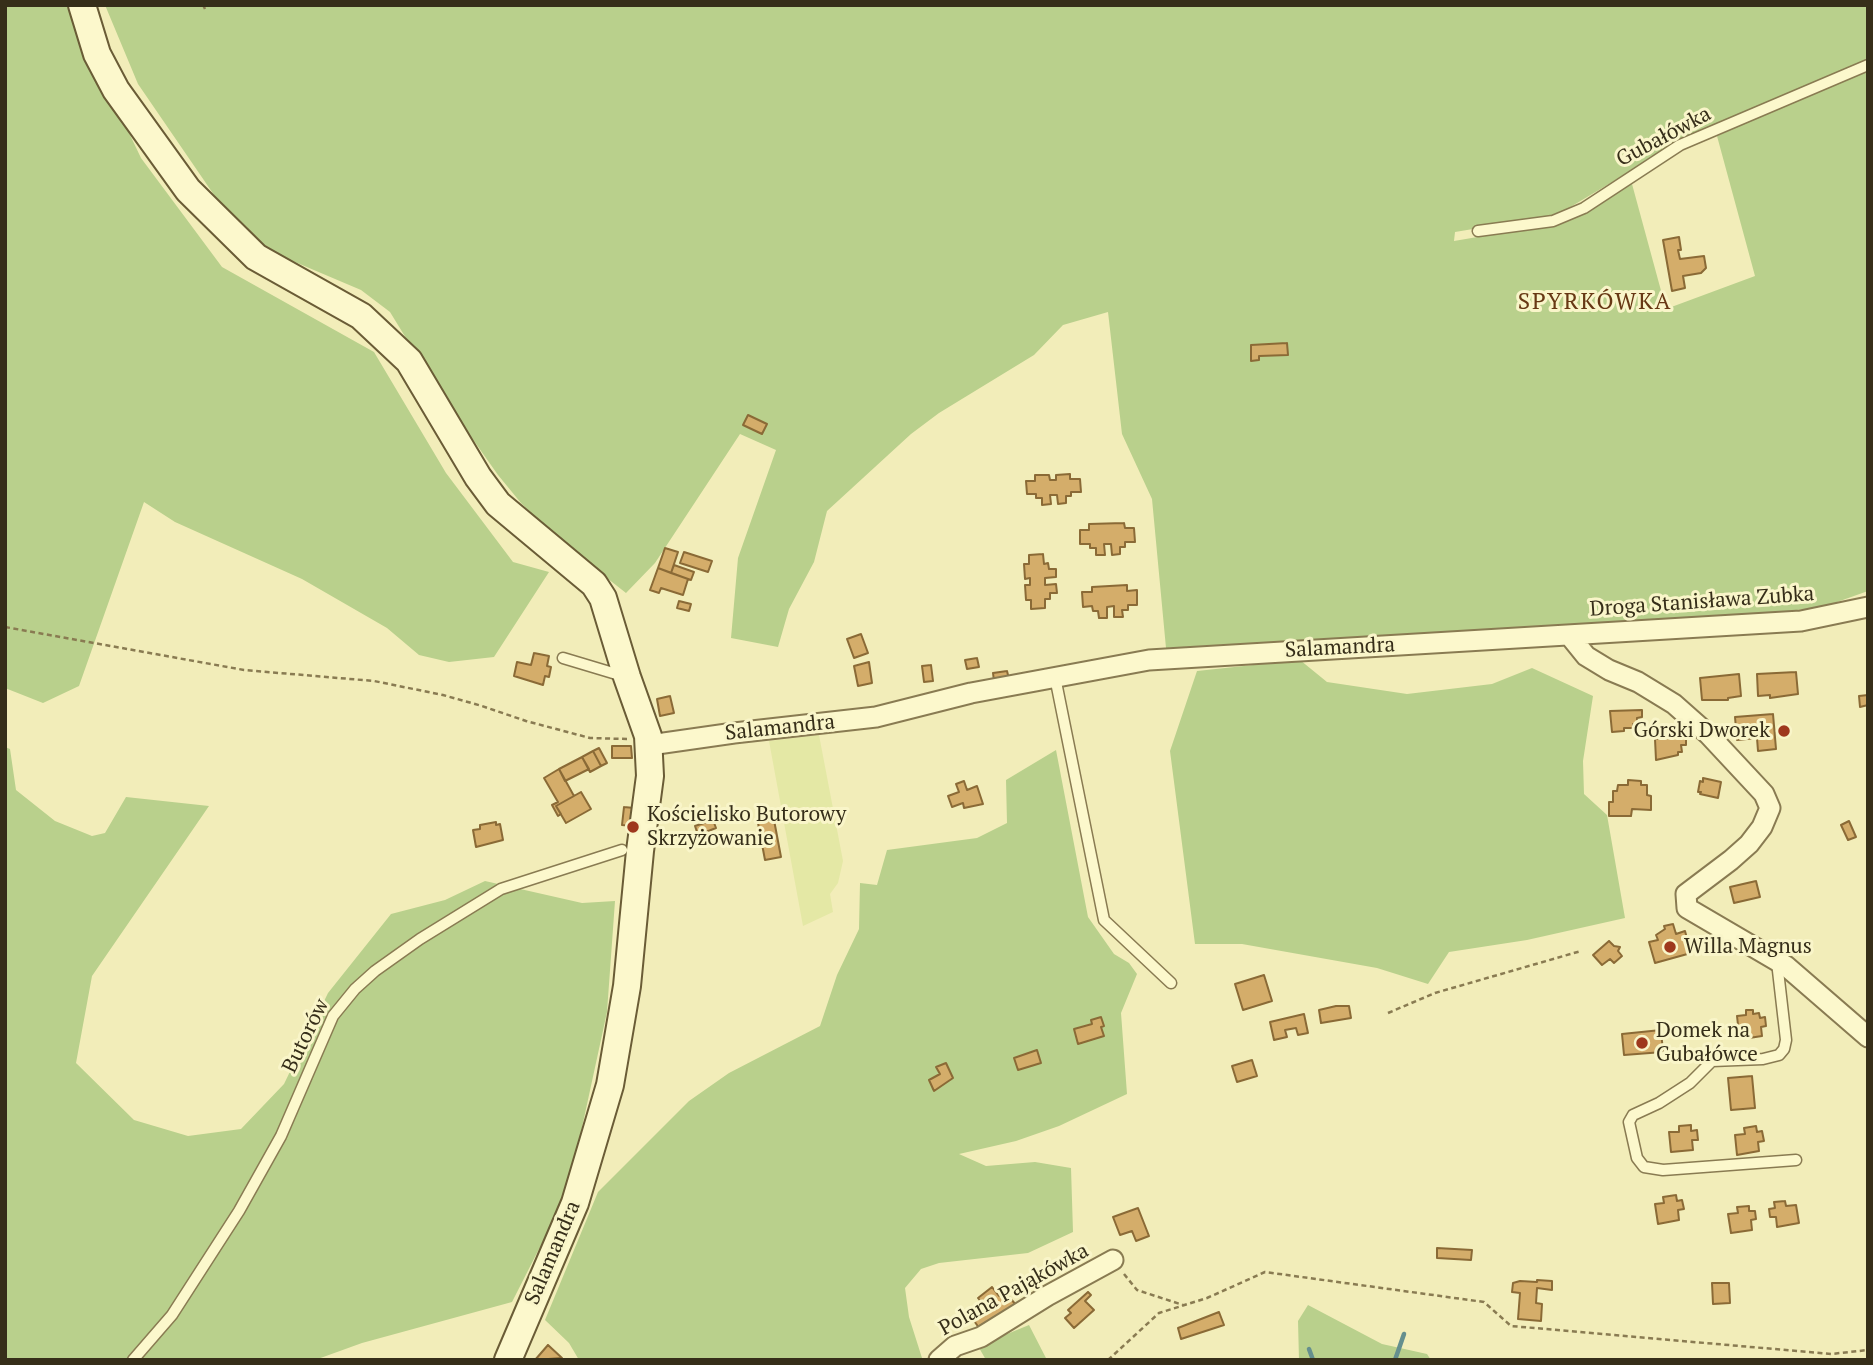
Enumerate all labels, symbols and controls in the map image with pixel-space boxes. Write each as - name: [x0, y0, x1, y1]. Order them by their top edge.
- street label: Gubałówka: [1612, 102, 1716, 172]
- district label: SPYRKÓWKA: [1519, 288, 1671, 316]
- street label: Droga Stanisława Zubka: [1589, 582, 1815, 622]
- street label: Salamandra: [1284, 633, 1396, 663]
- street label: Salamandra: [724, 710, 836, 746]
- place label: Górski Dworek: [1634, 718, 1770, 744]
- marker: Górski Dworek: [1776, 723, 1792, 739]
- place label: Kościelisko Butorowy Skrzyżowanie: [647, 802, 846, 852]
- marker: Kościelisko Butorowy Skrzyżowanie: [625, 819, 641, 835]
- place label: Willa Magnus: [1684, 934, 1812, 960]
- marker: Willa Magnus: [1662, 939, 1678, 955]
- street label: Butorów: [277, 995, 335, 1077]
- place label: Domek na Gubałówce: [1656, 1018, 1758, 1068]
- marker: Domek na Gubałówce: [1634, 1035, 1650, 1051]
- street label: Salamandra: [520, 1197, 586, 1309]
- street label: Polana Pająkówka: [935, 1238, 1093, 1342]

